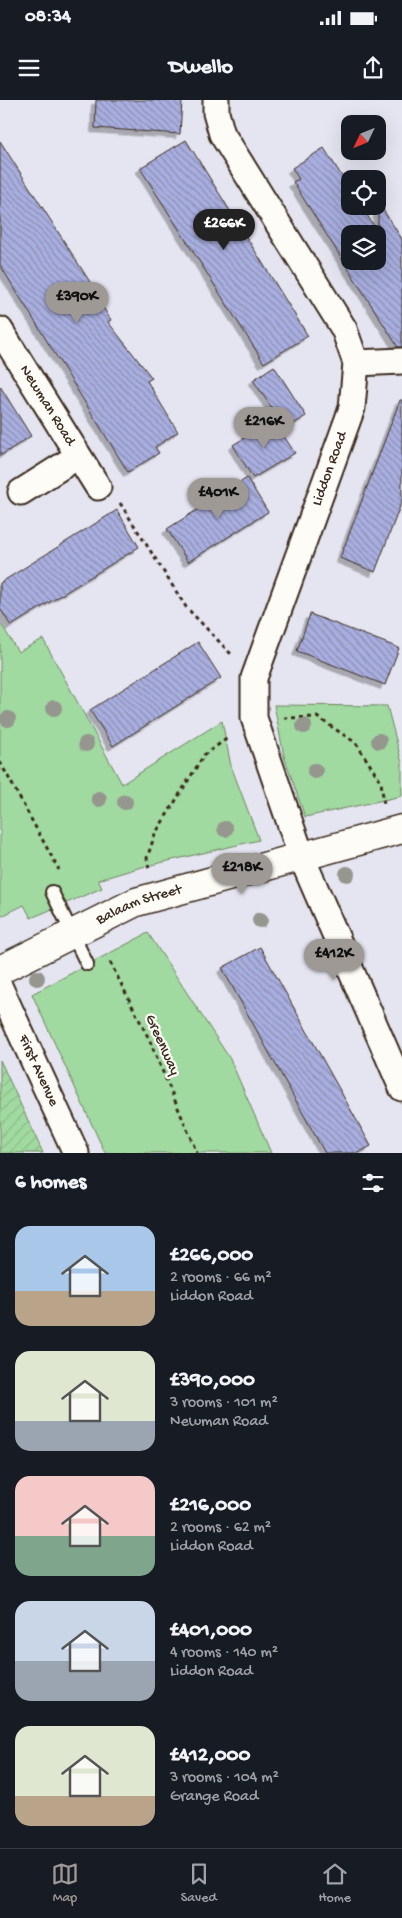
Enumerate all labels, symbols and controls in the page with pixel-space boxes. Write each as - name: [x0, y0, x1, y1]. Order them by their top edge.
- text: 08:34: [25, 6, 71, 29]
- icon: menu: [15, 54, 43, 82]
- icon: share: [359, 54, 387, 82]
- text: Dwello: [169, 55, 233, 81]
- north arrow: [341, 115, 386, 160]
- map controls: [341, 115, 386, 270]
- button: locate: [341, 170, 386, 215]
- pin: £266K: [189, 208, 259, 251]
- text: £266K: [204, 215, 244, 234]
- button: layers: [341, 225, 386, 270]
- pin: £390K: [42, 282, 112, 324]
- text: £390K: [56, 288, 98, 307]
- street label: Newman Road: [15, 362, 80, 450]
- pin: £216K: [229, 406, 299, 449]
- text: £216K: [245, 413, 283, 432]
- street label: Liddon Road: [308, 428, 352, 509]
- pin: £401K: [183, 478, 253, 520]
- text: £401K: [198, 484, 238, 503]
- pin: £218K: [207, 852, 277, 895]
- text: £218K: [223, 859, 261, 878]
- street label: Balaam Street: [92, 880, 186, 930]
- pin: £412K: [299, 938, 369, 981]
- text: £412K: [315, 945, 353, 964]
- street label: Greenway: [141, 1012, 184, 1079]
- street label: First Avenue: [13, 1031, 62, 1109]
- icon: filters: [359, 1169, 387, 1197]
- text: 6 homes: [15, 1171, 86, 1196]
- text: £266,000: [170, 1244, 253, 1269]
- icon: home: [55, 1246, 115, 1306]
- text: 2 rooms · 66 m²: [170, 1269, 271, 1288]
- text: Liddon Road: [170, 1288, 253, 1307]
- text: £390,000: [170, 1369, 255, 1394]
- icon: home: [55, 1371, 115, 1431]
- text: 3 rooms · 101 m²: [170, 1394, 278, 1413]
- text: Newman Road: [170, 1413, 268, 1432]
- text: £216,000: [170, 1494, 251, 1519]
- icon: home: [55, 1496, 115, 1556]
- text: 2 rooms · 62 m²: [170, 1519, 271, 1538]
- text: Liddon Road: [170, 1538, 253, 1557]
- text: £401,000: [170, 1619, 252, 1644]
- icon: home: [55, 1621, 115, 1681]
- text: 4 rooms · 140 m²: [170, 1644, 278, 1663]
- text: Liddon Road: [170, 1663, 253, 1682]
- text: £412,000: [170, 1744, 250, 1769]
- icon: home: [55, 1746, 115, 1806]
- text: 3 rooms · 104 m²: [170, 1769, 279, 1788]
- text: Grange Road: [170, 1788, 258, 1807]
- tab: Map: [51, 1860, 79, 1907]
- tab: Saved: [181, 1860, 217, 1907]
- tab: Home: [319, 1860, 351, 1907]

